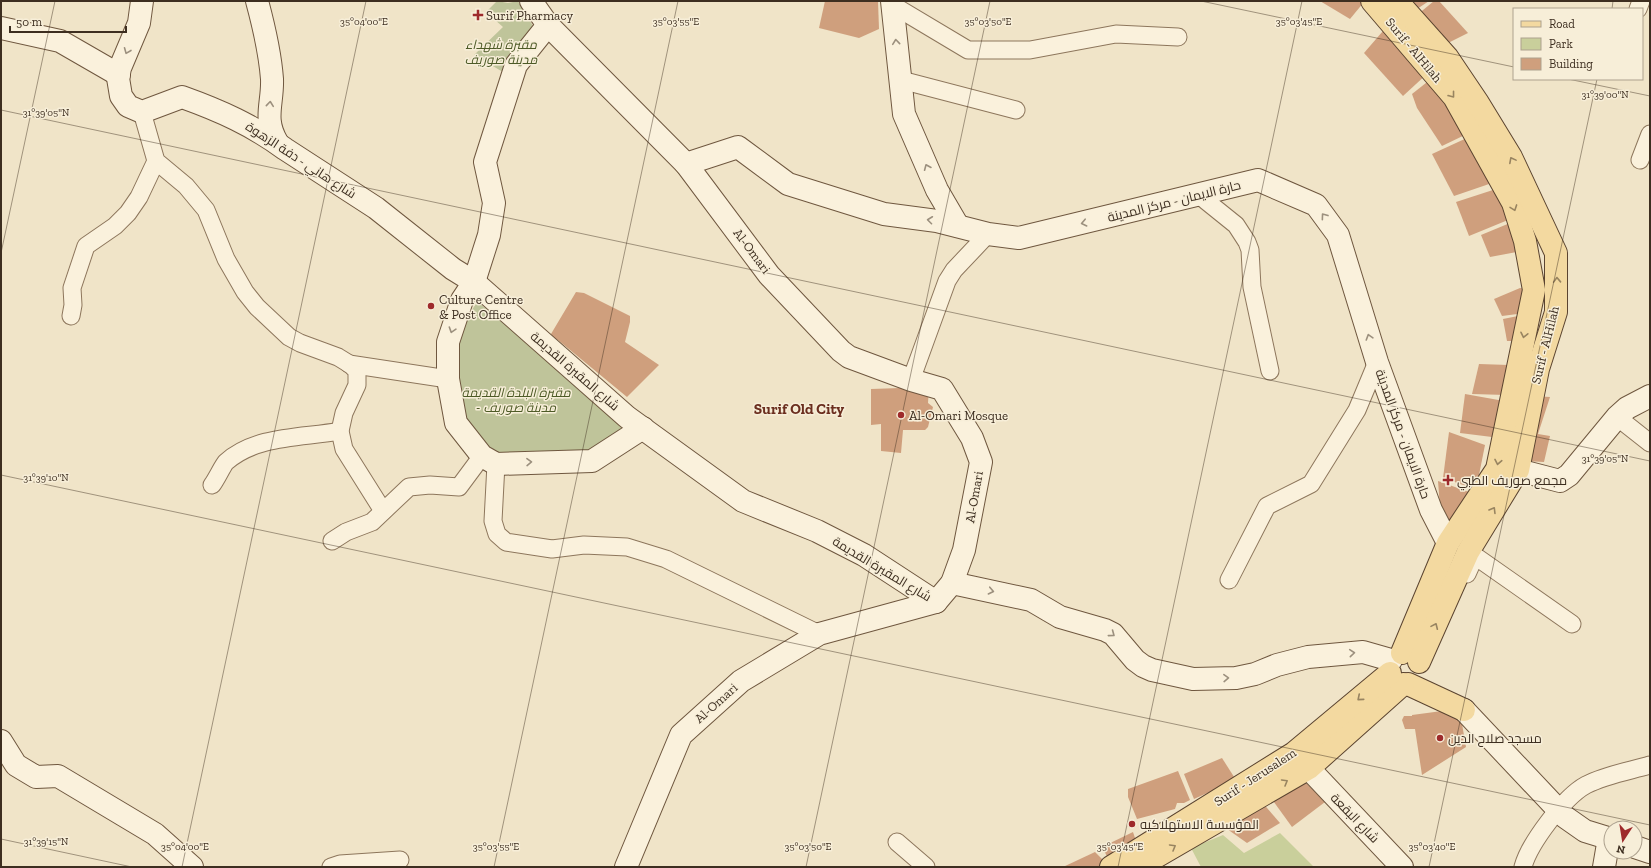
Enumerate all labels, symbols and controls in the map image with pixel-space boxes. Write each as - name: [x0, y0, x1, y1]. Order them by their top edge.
- scale bar: [10, 8, 126, 34]
- place label: Surif Pharmacy: [486, 8, 573, 23]
- legend: [1513, 8, 1643, 80]
- marker: Surif Pharmacy: [473, 10, 483, 20]
- text: 50 m: [16, 15, 43, 29]
- street label: Surif - AlHilah: [1383, 15, 1446, 86]
- text: 35°04'00"E: [340, 16, 388, 28]
- text: 35°03'55"E: [653, 16, 699, 28]
- text: 35°03'50"E: [965, 16, 1012, 28]
- text: 35°03'45"E: [1276, 16, 1322, 28]
- text: Road: [1549, 17, 1575, 31]
- park label: مقبرة شهداء مدينة صوريف: [465, 37, 538, 67]
- text: Park: [1549, 37, 1574, 51]
- one-way arrow: [892, 39, 901, 45]
- one-way arrow: [123, 48, 131, 55]
- text: Building: [1549, 57, 1593, 71]
- text: 31°39'00"N: [1581, 89, 1629, 101]
- one-way arrow: [1447, 90, 1454, 97]
- one-way arrow: [265, 101, 274, 108]
- text: 31°39'05"N: [23, 107, 70, 119]
- street label: شارع هاني - دفة الزهوة: [241, 119, 359, 204]
- one-way arrow: [1510, 156, 1517, 164]
- one-way arrow: [924, 163, 932, 171]
- street label: حارة الايمان - مركز المدينة: [1106, 177, 1242, 225]
- one-way arrow: [1510, 205, 1518, 212]
- one-way arrow: [1321, 213, 1329, 220]
- one-way arrow: [927, 216, 933, 225]
- one-way arrow: [1081, 218, 1087, 226]
- street label: Al-Omari: [730, 226, 774, 277]
- one-way arrow: [1552, 277, 1561, 283]
- place label: Culture Centre & Post Office: [439, 292, 523, 322]
- marker: Culture Centre & Post Office: [426, 301, 436, 311]
- street label: Surif - AlHilah: [1528, 304, 1562, 386]
- one-way arrow: [448, 326, 457, 333]
- street label: شارع المقبرة القديمة: [527, 328, 622, 414]
- one-way arrow: [1521, 332, 1529, 338]
- one-way arrow: [1365, 334, 1374, 341]
- street label: حارة الايمان - مركز المدينة: [1373, 367, 1433, 501]
- park label: مقبرة البلدة القديمة - مدينة صوريف: [461, 385, 571, 415]
- district label: Surif Old City: [754, 400, 844, 418]
- place label: Al-Omari Mosque: [909, 408, 1008, 423]
- marker: Al-Omari Mosque: [896, 410, 906, 420]
- text: 31°39'05"N: [1582, 453, 1629, 465]
- one-way arrow: [526, 458, 532, 466]
- one-way arrow: [1495, 459, 1503, 465]
- street label: Al-Omari: [962, 470, 986, 524]
- text: 31°39'10"N: [23, 472, 69, 484]
- place label: مجمع صوريف الطبي: [1457, 473, 1567, 491]
- marker: مجمع صوريف الطبي: [1442, 474, 1454, 486]
- one-way arrow: [1489, 507, 1496, 514]
- street label: شارع المقبرة القديمة: [829, 534, 934, 605]
- one-way arrow: [987, 586, 994, 594]
- one-way arrow: [1430, 623, 1438, 631]
- one-way arrow: [1107, 629, 1114, 636]
- one-way arrow: [1349, 649, 1355, 658]
- one-way arrow: [1223, 674, 1229, 683]
- street label: Al-Omari: [692, 680, 741, 726]
- one-way arrow: [1357, 694, 1364, 701]
- place label: مسجد صلاح الدين: [1448, 731, 1542, 747]
- marker: مسجد صلاح الدين: [1435, 733, 1445, 743]
- street label: Surif - Jerusalem: [1211, 744, 1300, 809]
- one-way arrow: [1281, 779, 1288, 786]
- street label: شارع البقعة: [1327, 790, 1382, 847]
- place label: المؤسسة الاستهلاكيه: [1140, 817, 1259, 832]
- marker: المؤسسة الاستهلاكيه: [1127, 819, 1137, 829]
- north arrow: [1603, 820, 1643, 860]
- text: 31°39'15"N: [24, 836, 69, 848]
- text: 35°04'00"E: [161, 841, 209, 853]
- text: 35°03'55"E: [473, 841, 519, 853]
- text: 35°03'50"E: [785, 841, 832, 853]
- text: 35°03'45"E: [1097, 841, 1143, 853]
- text: 35°03'40"E: [1409, 841, 1456, 853]
- text: N: [1615, 842, 1626, 857]
- one-way arrow: [1169, 845, 1176, 852]

